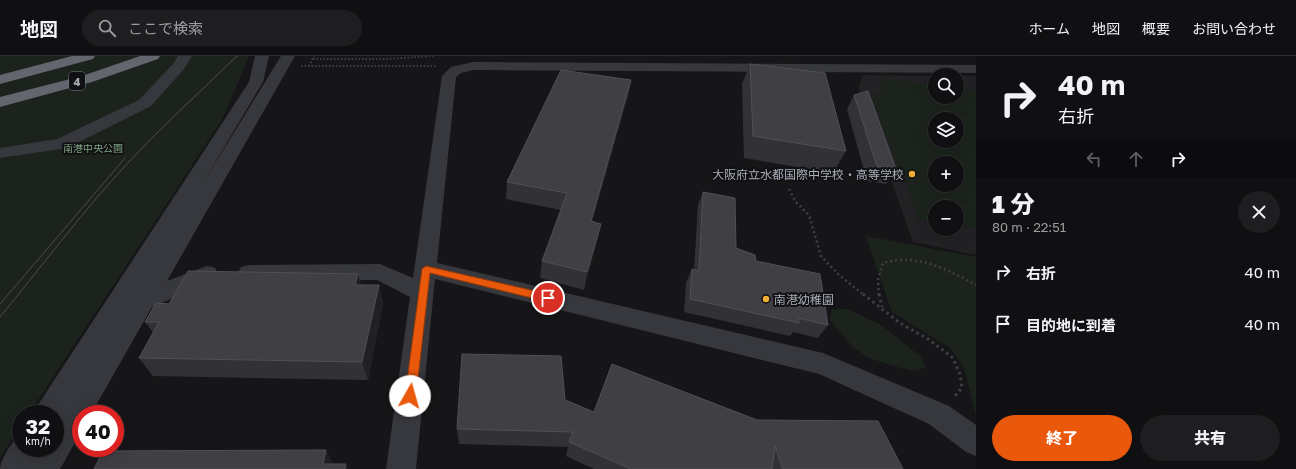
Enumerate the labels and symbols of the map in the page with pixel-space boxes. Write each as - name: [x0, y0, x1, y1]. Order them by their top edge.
- road number: 4: [69, 72, 85, 90]
- park label: 南港中央公園: [63, 142, 123, 154]
- place label: 大阪府立水都国際中学校・高等学校: [712, 167, 904, 182]
- marker: 大阪府立水都国際中学校・高等学校: [907, 169, 917, 179]
- pin: [531, 281, 565, 315]
- place label: 南港幼稚園: [774, 292, 834, 307]
- marker: 南港幼稚園: [761, 294, 771, 304]
- position arrow: [389, 375, 431, 417]
- speed limit sign: 40: [72, 405, 124, 457]

